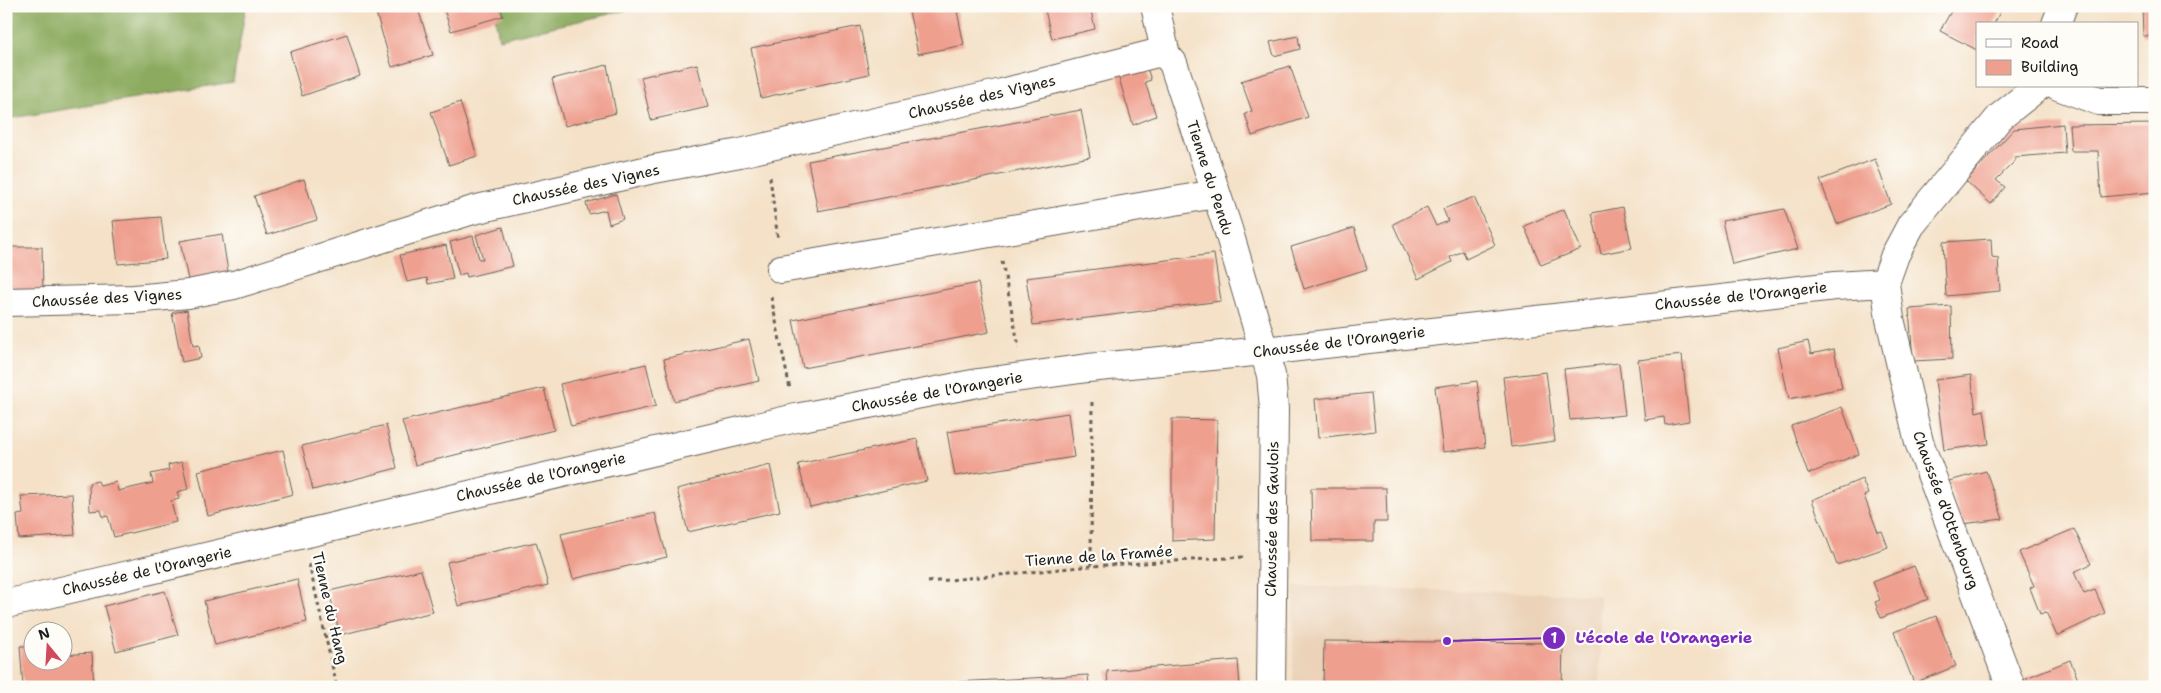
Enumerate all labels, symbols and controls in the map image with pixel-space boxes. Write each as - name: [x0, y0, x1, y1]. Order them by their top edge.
- legend: [1976, 22, 2138, 88]
- text: Road: [2021, 33, 2059, 53]
- text: Building: [2021, 57, 2078, 77]
- street label: Chaussée des Vignes: [906, 70, 1058, 124]
- street label: Tienne du Pendu: [1182, 118, 1238, 238]
- street label: Chaussée des Vignes: [510, 160, 662, 210]
- street label: Chaussée de l'Orangerie: [1654, 277, 1828, 315]
- street label: Chaussée des Vignes: [31, 284, 183, 312]
- street label: Chaussée de l'Orangerie: [1252, 322, 1426, 362]
- street label: Chaussée de l'Orangerie: [850, 367, 1024, 417]
- street label: Chaussée d'Ottenbourg: [1908, 428, 1984, 592]
- street label: Chaussée des Gaulois: [1261, 441, 1283, 597]
- street label: Chaussée de l'Orangerie: [454, 448, 628, 506]
- street label: Tienne de la Framée: [1024, 541, 1174, 571]
- street label: Chaussée de l'Orangerie: [60, 542, 234, 600]
- street label: Tienne du Hang: [307, 550, 353, 666]
- north arrow: [22, 620, 72, 670]
- callout: L'école de l'Orangerie: [1541, 622, 1763, 653]
- text: N: [36, 623, 52, 644]
- text: L'école de l'Orangerie: [1576, 627, 1753, 648]
- text: 1: [1551, 628, 1558, 648]

